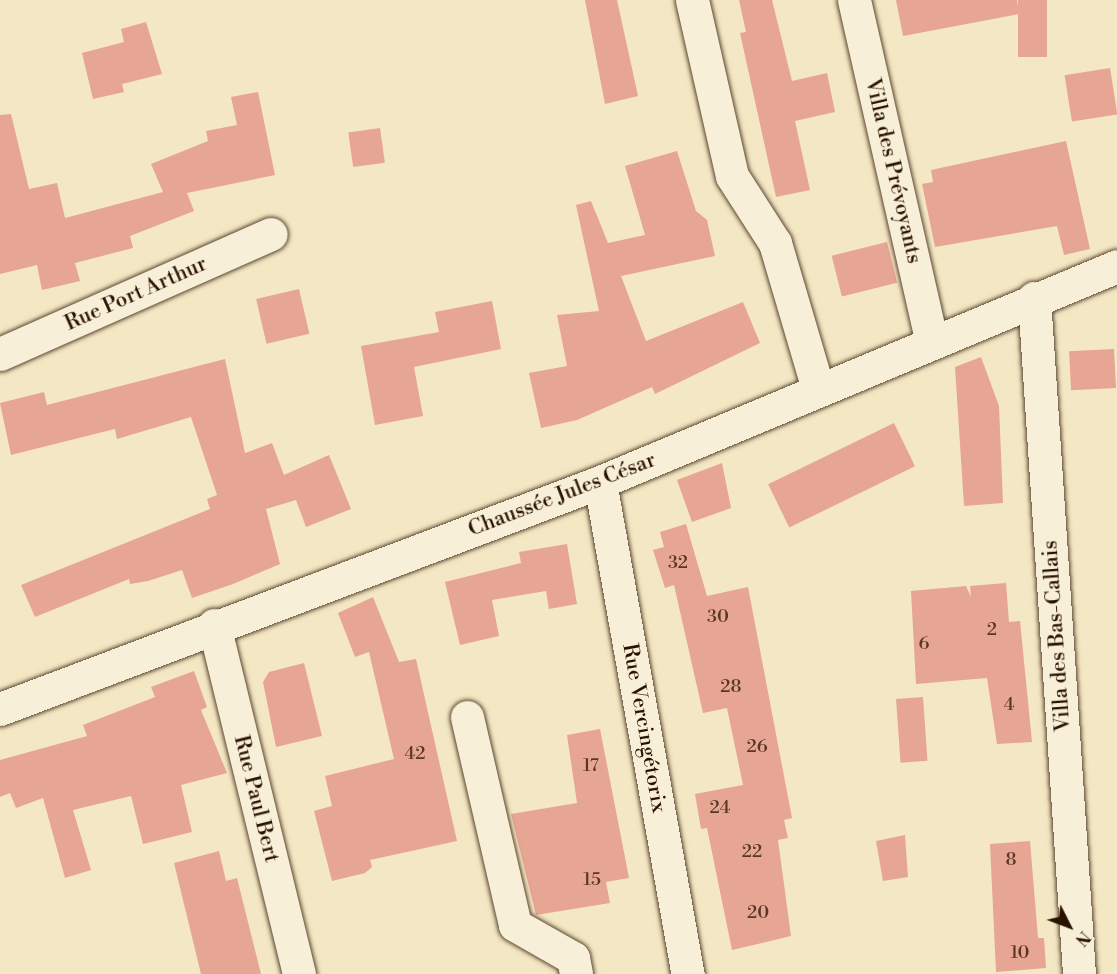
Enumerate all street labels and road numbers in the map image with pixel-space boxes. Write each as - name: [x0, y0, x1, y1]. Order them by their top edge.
- street label: Villa des Prévoyants: [859, 76, 927, 266]
- street label: Rue Port Arthur: [61, 251, 211, 337]
- street label: Chaussée Jules César: [465, 448, 659, 542]
- street label: Villa des Bas-Callais: [1038, 539, 1076, 733]
- street label: Rue Vercingétorix: [617, 641, 671, 815]
- street label: Rue Paul Bert: [228, 733, 284, 865]

